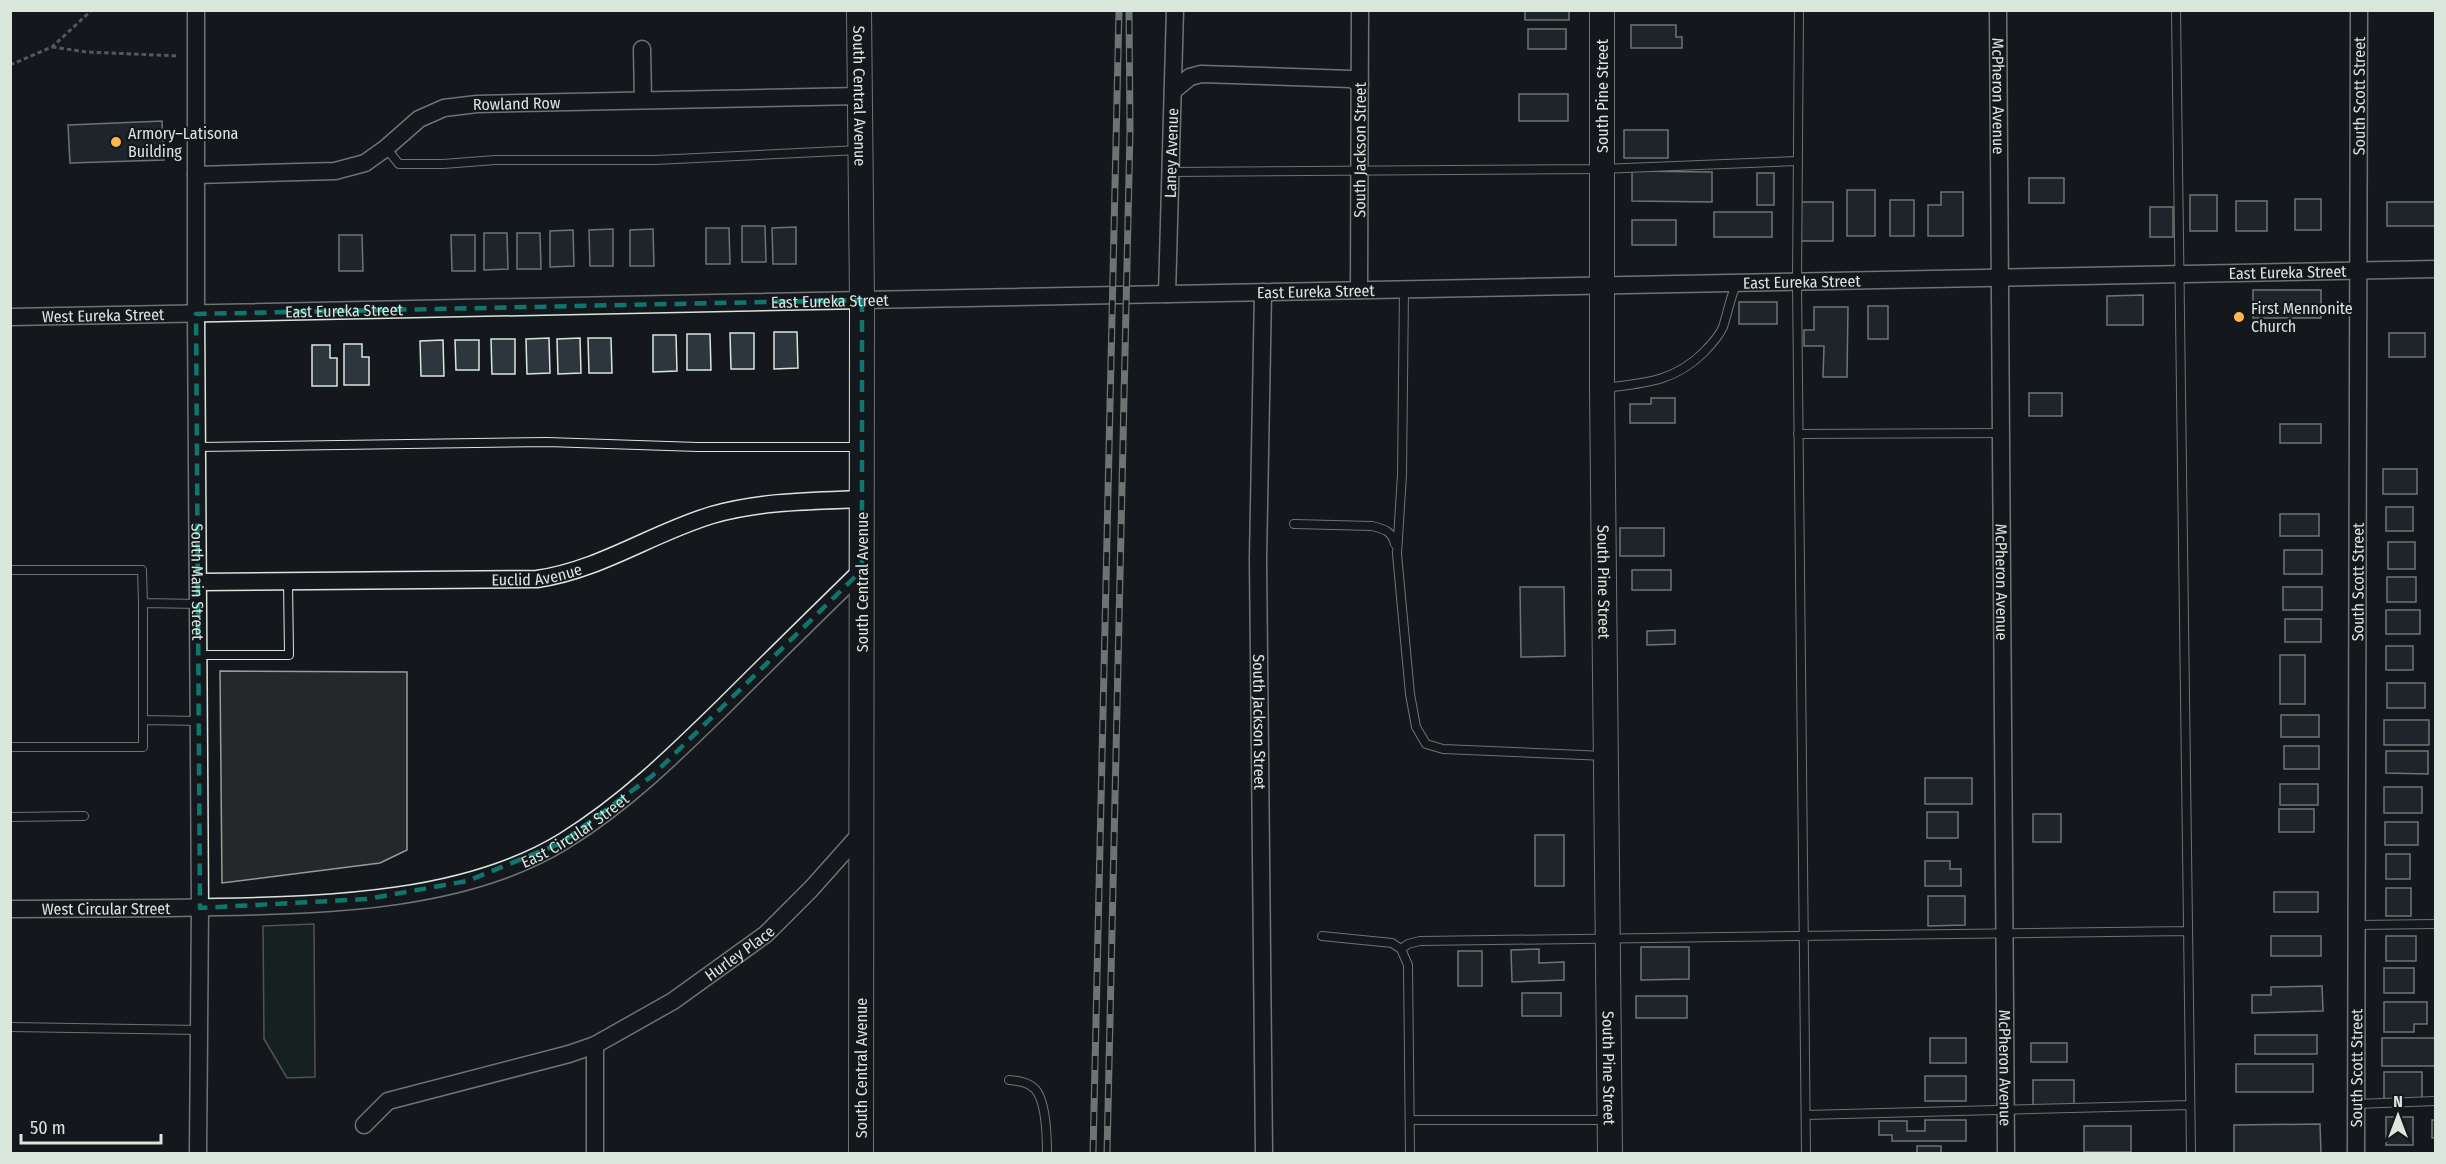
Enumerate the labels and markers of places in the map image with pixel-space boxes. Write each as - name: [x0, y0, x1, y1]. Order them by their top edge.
- place label: Armory–Latisona Building: [128, 124, 239, 161]
- marker: Armory–Latisona Building: [109, 135, 123, 149]
- place label: First Mennonite Church: [2251, 299, 2353, 336]
- marker: First Mennonite Church: [2232, 310, 2246, 324]

